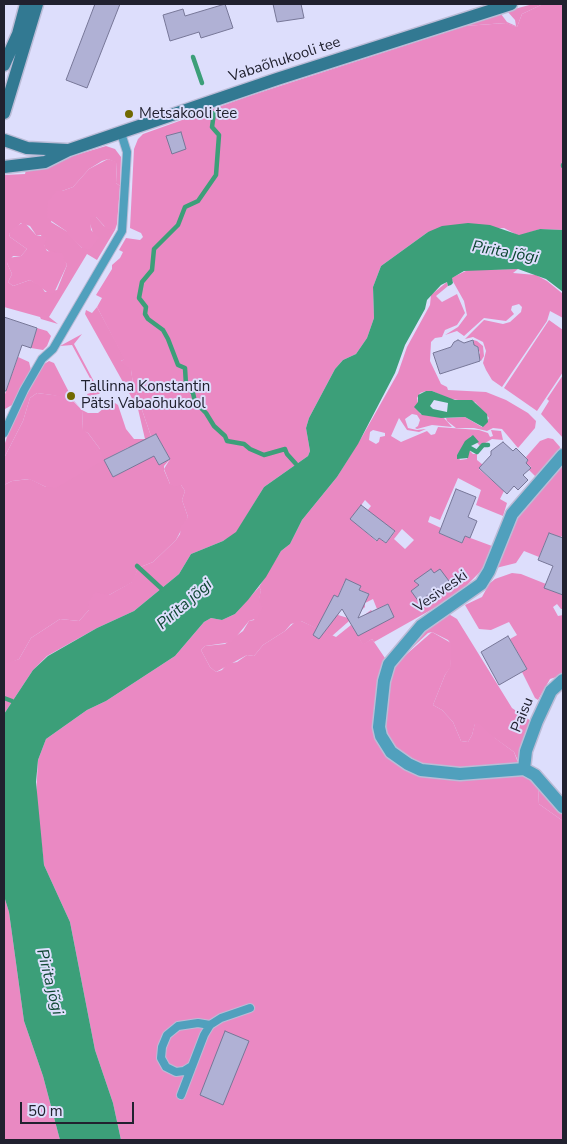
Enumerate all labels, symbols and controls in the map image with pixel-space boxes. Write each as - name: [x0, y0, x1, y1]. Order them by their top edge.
- street label: Vabaõhukooli tee: [227, 33, 343, 87]
- place label: Metsakooli tee: [139, 105, 237, 123]
- marker: Metsakooli tee: [123, 108, 135, 120]
- water label: Pirita jõgi: [470, 238, 540, 268]
- place label: Tallinna Konstantin Pätsi Vabaõhukool: [81, 378, 210, 413]
- marker: Tallinna Konstantin Pätsi Vabaõhukool: [65, 390, 77, 402]
- street label: Vesiveski: [410, 567, 472, 617]
- water label: Pirita jõgi: [153, 576, 217, 634]
- street label: Paisu: [508, 695, 538, 735]
- water label: Pirita jõgi: [32, 947, 66, 1017]
- scale bar: [22, 1092, 136, 1124]
- text: 50 m: [28, 1101, 63, 1121]

